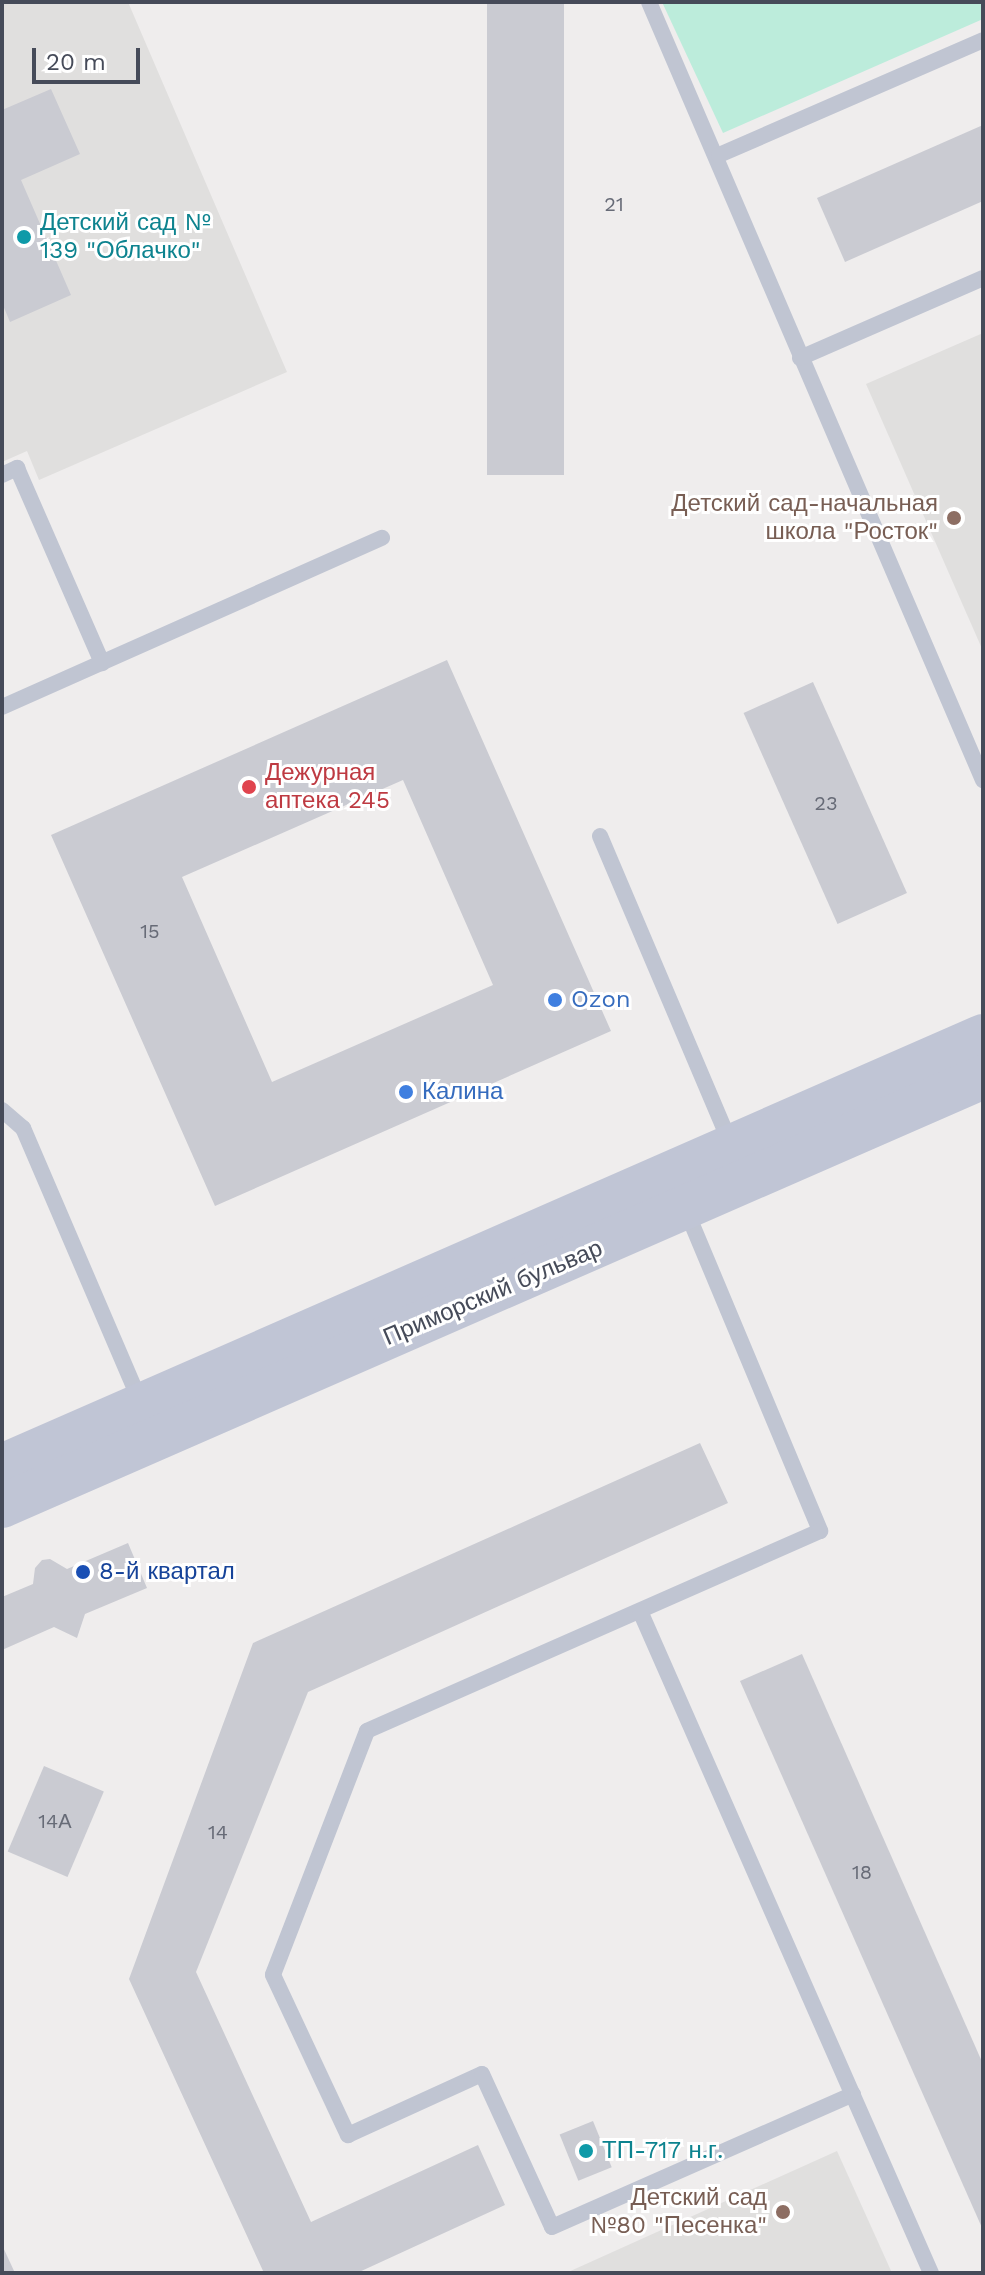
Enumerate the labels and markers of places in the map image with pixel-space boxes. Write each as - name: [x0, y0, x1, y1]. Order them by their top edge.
- place label: Детский сад № 139 "Облачко": [40, 209, 211, 265]
- marker: Детский сад № 139 "Облачко": [15, 228, 33, 246]
- place label: Детский сад-начальная школа "Росток": [671, 490, 938, 546]
- marker: Детский сад-начальная школа "Росток": [945, 509, 963, 527]
- place label: Дежурная аптека 245: [265, 759, 390, 815]
- marker: Дежурная аптека 245: [240, 778, 258, 796]
- place label: Ozon: [571, 986, 631, 1014]
- marker: Ozon: [546, 991, 564, 1009]
- place label: Калина: [422, 1078, 503, 1106]
- marker: Калина: [397, 1083, 415, 1101]
- place label: 8-й квартал: [99, 1558, 235, 1586]
- marker: 8-й квартал: [74, 1563, 92, 1581]
- place label: ТП-717 н.г.: [602, 2137, 724, 2165]
- marker: ТП-717 н.г.: [577, 2142, 595, 2160]
- place label: Детский сад №80 "Песенка": [590, 2184, 767, 2240]
- marker: Детский сад №80 "Песенка": [774, 2203, 792, 2221]

